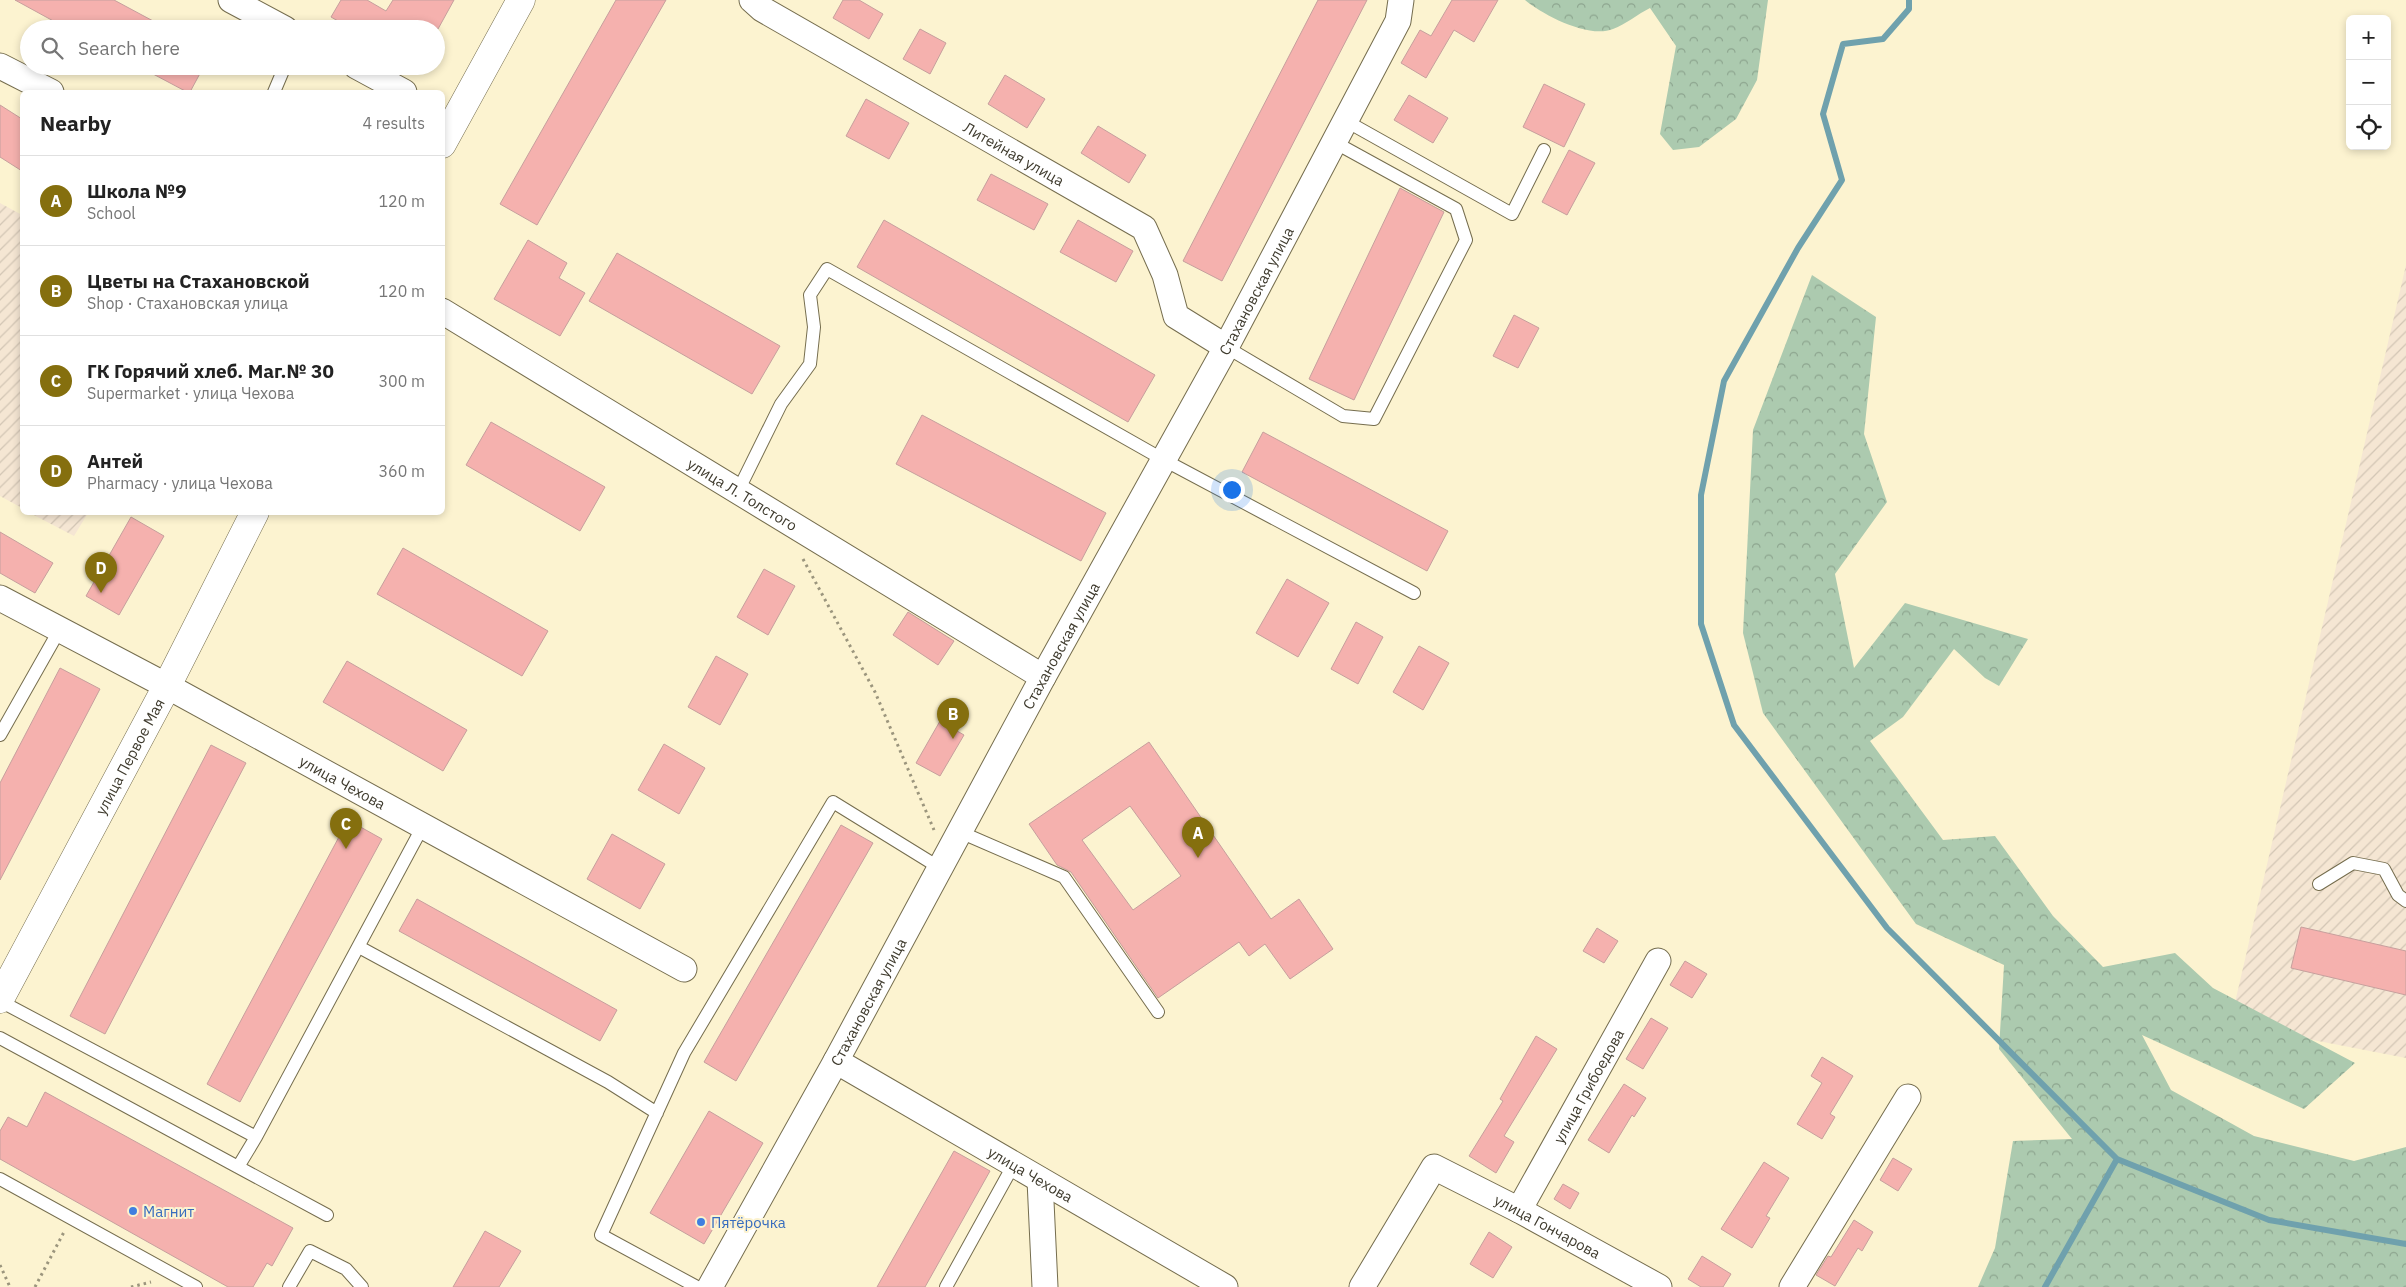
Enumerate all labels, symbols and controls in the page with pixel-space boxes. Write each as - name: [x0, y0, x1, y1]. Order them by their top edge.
- map controls: [2346, 15, 2391, 150]
- button: +: [2346, 15, 2391, 60]
- search box: [20, 20, 445, 75]
- icon: search: [38, 34, 66, 62]
- text: Search here: [78, 36, 180, 60]
- button: −: [2346, 60, 2391, 105]
- button: locate: [2346, 105, 2391, 150]
- text: Nearby: [40, 109, 111, 137]
- text: 4 results: [362, 113, 425, 133]
- street label: Литейная улица: [960, 117, 1068, 190]
- text: Школа №9: [87, 179, 187, 203]
- text: A: [51, 191, 61, 211]
- text: 120 m: [378, 191, 425, 211]
- text: School: [87, 203, 136, 223]
- street label: Стахановская улица: [1214, 223, 1297, 358]
- text: Цветы на Стахановской: [87, 269, 310, 293]
- text: B: [51, 281, 61, 301]
- text: 120 m: [378, 281, 425, 301]
- text: Shop · Стахановская улица: [87, 293, 288, 313]
- text: ГК Горячий хлеб. Маг.№ 30: [87, 359, 334, 383]
- text: C: [51, 371, 61, 391]
- text: 300 m: [378, 371, 425, 391]
- text: Supermarket · улица Чехова: [87, 383, 294, 403]
- text: Антей: [87, 449, 143, 473]
- street label: улица Л. Толстого: [684, 453, 801, 535]
- text: D: [50, 461, 62, 481]
- text: 360 m: [378, 461, 425, 481]
- text: Pharmacy · улица Чехова: [87, 473, 273, 493]
- your location: [1219, 477, 1245, 503]
- pin: D: [85, 552, 117, 593]
- street label: Стахановская улица: [1018, 579, 1103, 712]
- street label: улица Первое Мая: [91, 695, 168, 818]
- pin: B: [937, 698, 969, 739]
- street label: улица Чехова: [296, 751, 389, 813]
- pin: C: [330, 808, 362, 849]
- pin: A: [1182, 817, 1214, 858]
- street label: Стахановская улица: [826, 935, 910, 1069]
- street label: улица Грибоедова: [1549, 1025, 1628, 1147]
- street label: улица Чехова: [985, 1142, 1076, 1206]
- street label: улица Гончарова: [1491, 1190, 1604, 1263]
- place label: Магнит: [143, 1202, 194, 1221]
- marker: Магнит: [127, 1205, 139, 1217]
- place label: Пятёрочка: [711, 1213, 786, 1232]
- marker: Пятёрочка: [695, 1216, 707, 1228]

